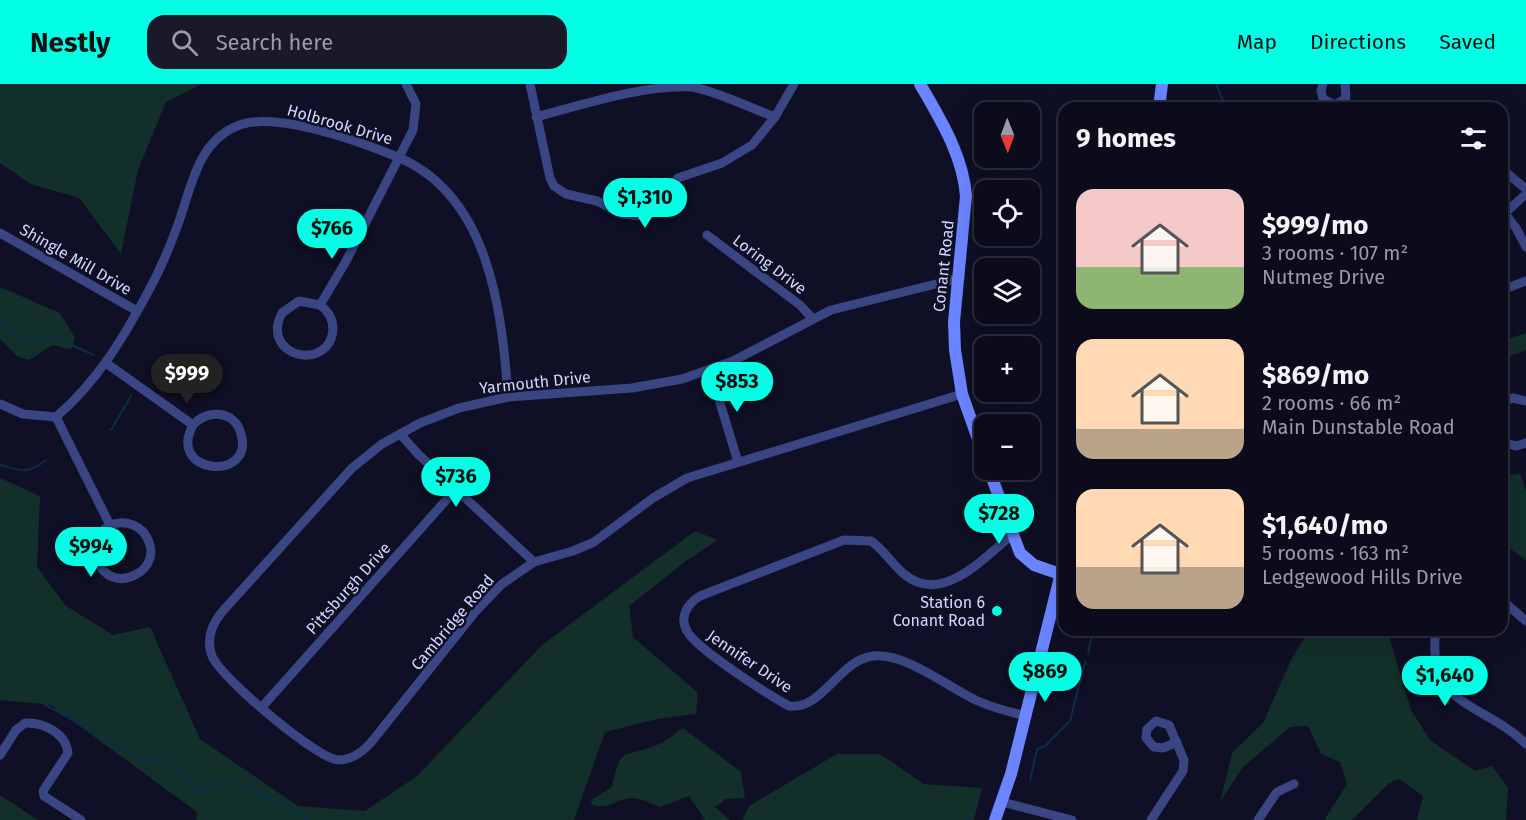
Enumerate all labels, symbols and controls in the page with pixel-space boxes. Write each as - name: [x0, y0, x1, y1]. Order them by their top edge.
- search box: [147, 15, 567, 69]
- text: Nestly: [30, 26, 111, 59]
- icon: search: [168, 26, 201, 59]
- text: Search here: [216, 29, 333, 56]
- text: Map: [1237, 29, 1277, 55]
- text: Directions: [1310, 29, 1406, 55]
- text: Saved: [1439, 29, 1496, 55]
- street label: Holbrook Drive: [285, 100, 395, 149]
- north arrow: [974, 102, 1040, 168]
- map controls: [974, 102, 1040, 480]
- icon: filters: [1457, 122, 1490, 155]
- text: 9 homes: [1076, 123, 1176, 154]
- pin: $1,310: [596, 178, 694, 229]
- button: locate: [974, 180, 1040, 246]
- text: $1,310: [617, 185, 673, 209]
- pin: $766: [296, 209, 368, 260]
- text: $999/mo: [1262, 210, 1368, 241]
- icon: home: [1124, 213, 1196, 285]
- text: $766: [311, 216, 353, 240]
- street label: Conant Road: [929, 219, 958, 313]
- street label: Shingle Mill Drive: [16, 220, 135, 299]
- street label: Loring Drive: [729, 231, 810, 298]
- text: 3 rooms · 107 m²: [1262, 241, 1408, 265]
- button: layers: [974, 258, 1040, 324]
- text: Nutmeg Drive: [1262, 265, 1385, 289]
- button: +: [974, 336, 1040, 402]
- pin: $999: [151, 354, 223, 405]
- text: $869/mo: [1262, 360, 1369, 391]
- text: $999: [165, 361, 209, 385]
- pin: $853: [701, 362, 773, 413]
- icon: home: [1124, 363, 1196, 435]
- street label: Yarmouth Drive: [479, 367, 592, 398]
- text: $853: [715, 369, 759, 393]
- text: 2 rooms · 66 m²: [1262, 391, 1401, 415]
- button: −: [974, 414, 1040, 480]
- text: Main Dunstable Road: [1262, 415, 1455, 439]
- pin: $736: [420, 457, 492, 508]
- text: $736: [435, 464, 477, 488]
- pin: $728: [963, 494, 1035, 545]
- text: $728: [978, 501, 1020, 525]
- text: $1,640/mo: [1262, 510, 1388, 541]
- icon: home: [1124, 513, 1196, 585]
- pin: $994: [55, 527, 127, 578]
- text: $994: [69, 534, 113, 558]
- street label: Pittsburgh Drive: [302, 538, 395, 638]
- text: 5 rooms · 163 m²: [1262, 541, 1409, 565]
- text: Ledgewood Hills Drive: [1262, 565, 1463, 589]
- street label: Cambridge Road: [407, 571, 498, 674]
- place label: Station 6 Conant Road: [893, 593, 985, 630]
- marker: Station 6 Conant Road: [990, 604, 1004, 618]
- street label: Jennifer Drive: [703, 626, 796, 697]
- pin: $869: [1009, 652, 1081, 703]
- pin: $1,640: [1396, 656, 1494, 707]
- text: $869: [1023, 659, 1067, 683]
- text: $1,640: [1416, 663, 1474, 687]

